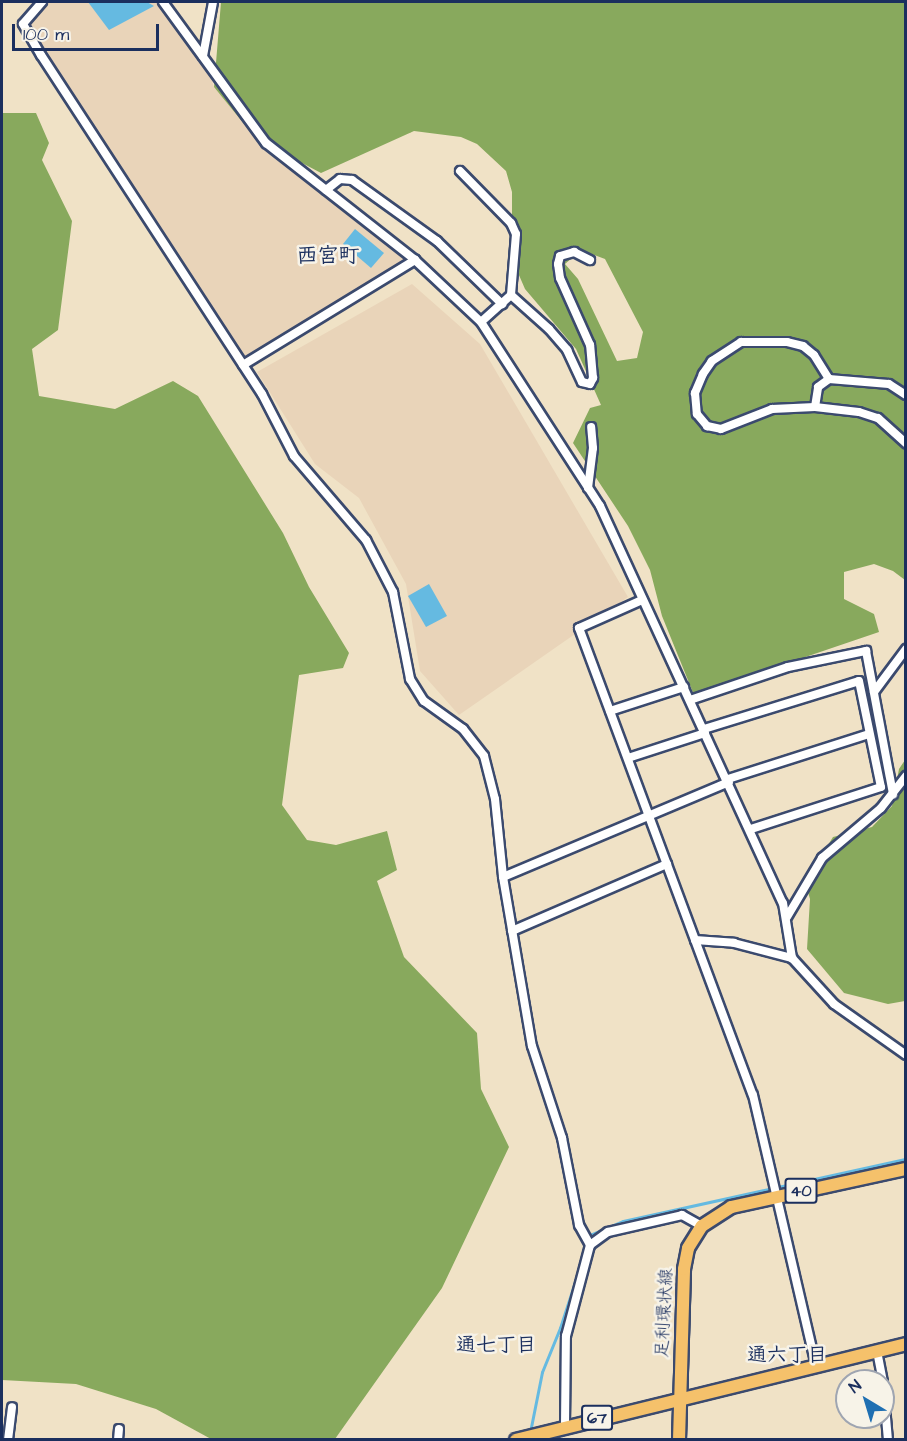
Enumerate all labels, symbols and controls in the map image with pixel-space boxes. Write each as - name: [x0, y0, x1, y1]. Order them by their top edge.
- scale bar: [15, 12, 162, 50]
- text: 100 m: [23, 22, 69, 47]
- district label: 西宮町: [297, 243, 359, 269]
- road number: 40: [784, 1178, 818, 1204]
- street label: 足利環状線: [652, 1267, 678, 1359]
- district label: 通七丁目: [456, 1333, 536, 1357]
- district label: 通六丁目: [747, 1343, 827, 1367]
- north arrow: [835, 1369, 895, 1429]
- text: N: [844, 1375, 866, 1398]
- road number: 67: [580, 1405, 614, 1431]

